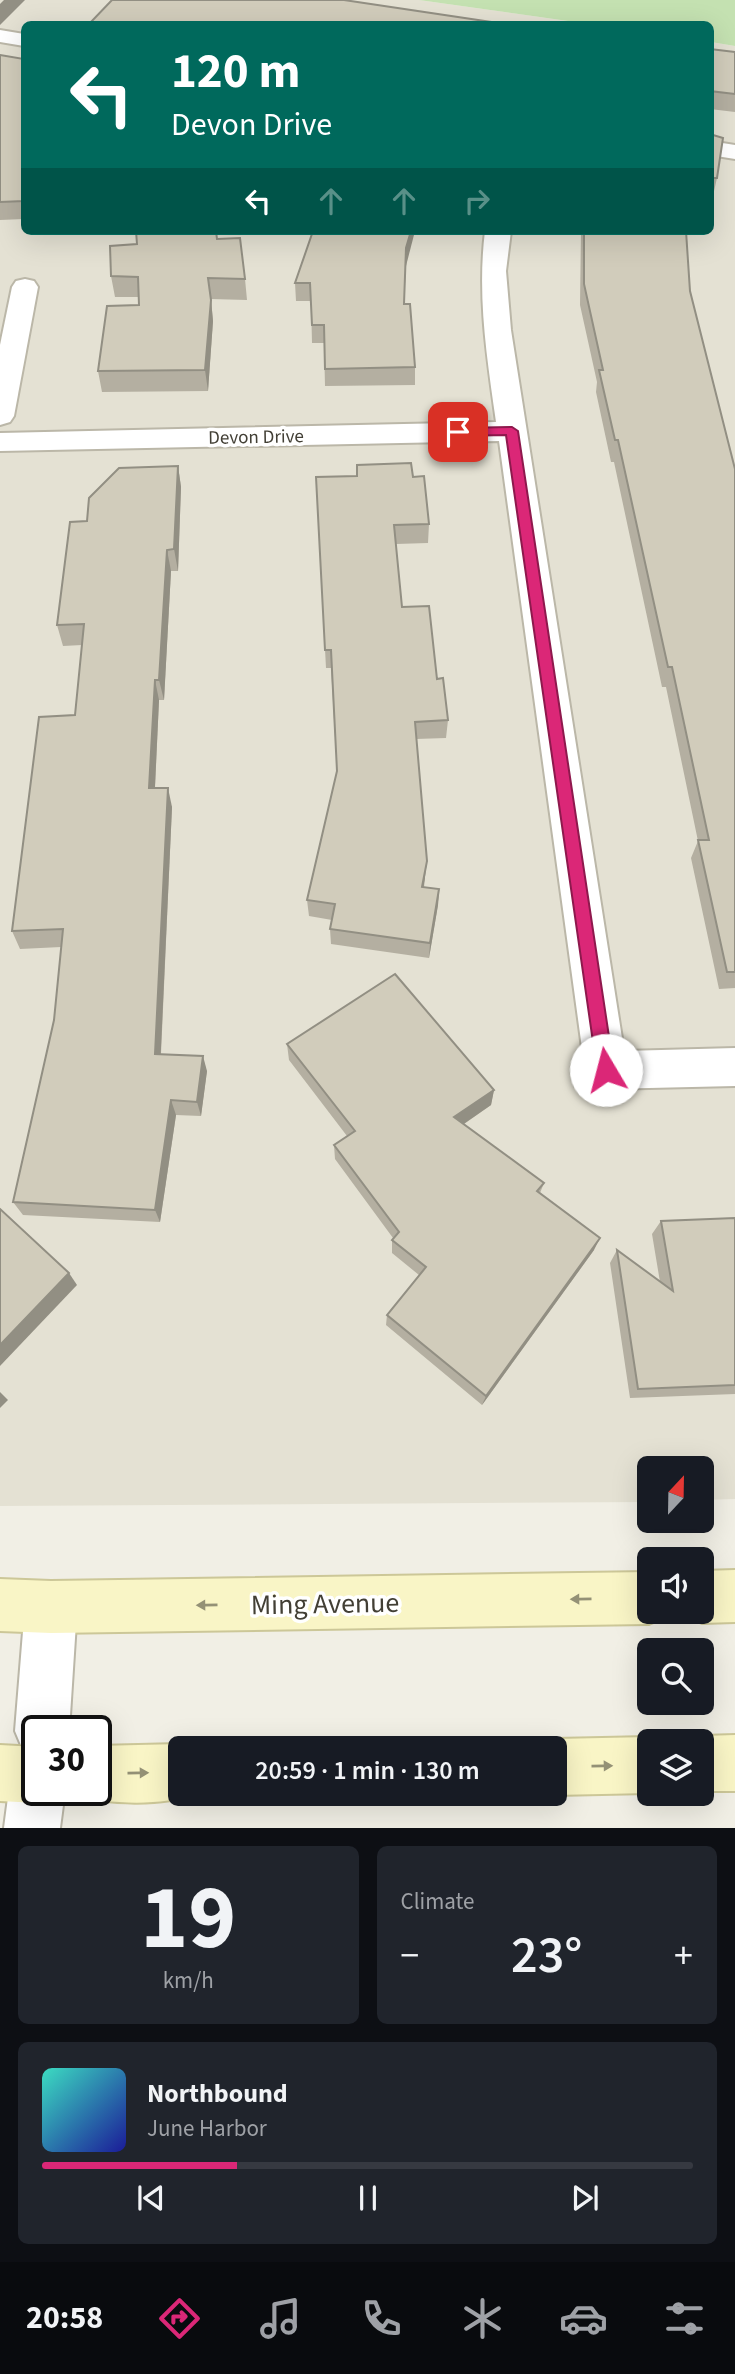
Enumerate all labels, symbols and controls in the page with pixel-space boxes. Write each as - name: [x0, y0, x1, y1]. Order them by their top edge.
- text: 120 m: [171, 37, 300, 107]
- icon: left: [56, 49, 147, 140]
- text: Devon Drive: [171, 102, 332, 148]
- icon: left: [239, 182, 277, 220]
- icon: ahead: [312, 182, 350, 220]
- icon: ahead: [385, 182, 423, 220]
- icon: right: [458, 182, 496, 220]
- pin: [428, 402, 488, 462]
- icon: arrive: [439, 413, 477, 451]
- street label: Devon Drive: [208, 423, 304, 452]
- position arrow: [569, 1033, 643, 1107]
- north arrow: [637, 1456, 714, 1533]
- map controls: [637, 1456, 714, 1806]
- button: sound: [637, 1547, 714, 1624]
- street label: Ming Avenue: [250, 1583, 400, 1625]
- one-way arrow: [570, 1593, 592, 1605]
- one-way arrow: [195, 1599, 217, 1611]
- button: search: [637, 1638, 714, 1715]
- speed limit sign: 30: [21, 1715, 112, 1806]
- button: layers: [637, 1729, 714, 1806]
- text: 20:59 · 1 min · 130 m: [255, 1752, 480, 1789]
- one-way arrow: [591, 1760, 613, 1772]
- one-way arrow: [127, 1767, 149, 1779]
- text: 19: [140, 1854, 236, 1983]
- text: Climate: [401, 1885, 474, 1918]
- text: 23°: [511, 1919, 582, 1993]
- text: −: [401, 1929, 419, 1983]
- text: +: [674, 1929, 693, 1983]
- text: km/h: [163, 1964, 214, 1997]
- text: Northbound: [147, 2075, 288, 2112]
- text: June Harbor: [147, 2112, 267, 2145]
- icon: previous: [132, 2179, 170, 2217]
- icon: pause: [349, 2179, 387, 2217]
- icon: next: [566, 2179, 604, 2217]
- icon: directions: [155, 2294, 204, 2343]
- icon: music: [256, 2294, 305, 2343]
- icon: phone: [357, 2294, 406, 2343]
- icon: climate: [458, 2294, 507, 2343]
- icon: car: [559, 2294, 608, 2343]
- icon: filters: [660, 2294, 709, 2343]
- text: 20:58: [26, 2295, 103, 2341]

